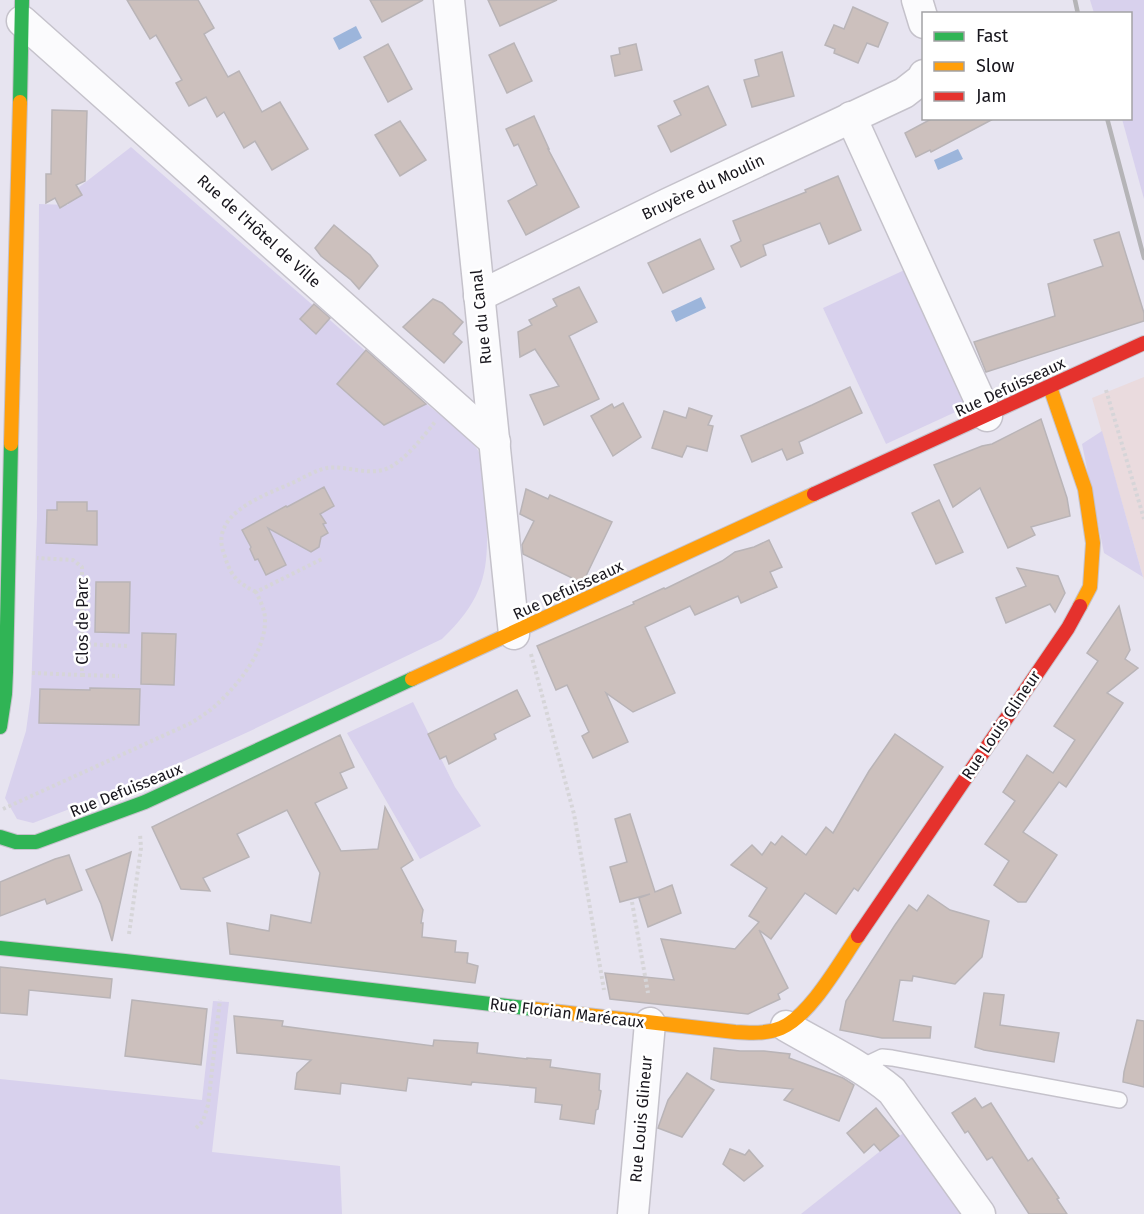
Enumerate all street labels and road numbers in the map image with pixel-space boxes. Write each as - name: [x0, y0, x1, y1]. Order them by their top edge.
- street label: Bruyère du Moulin: [639, 150, 767, 224]
- street label: Rue de l'Hôtel de Ville: [193, 170, 325, 292]
- street label: Rue du Canal: [467, 268, 495, 365]
- street label: Rue Defuisseaux: [952, 353, 1068, 421]
- street label: Rue Defuisseaux: [510, 556, 626, 624]
- street label: Clos de Parc: [73, 577, 92, 665]
- street label: Rue Louis Glineur: [958, 666, 1045, 783]
- street label: Rue Defuisseaux: [67, 759, 185, 821]
- street label: Rue Florian Marécaux: [489, 994, 646, 1032]
- street label: Rue Louis Glineur: [626, 1054, 656, 1183]

